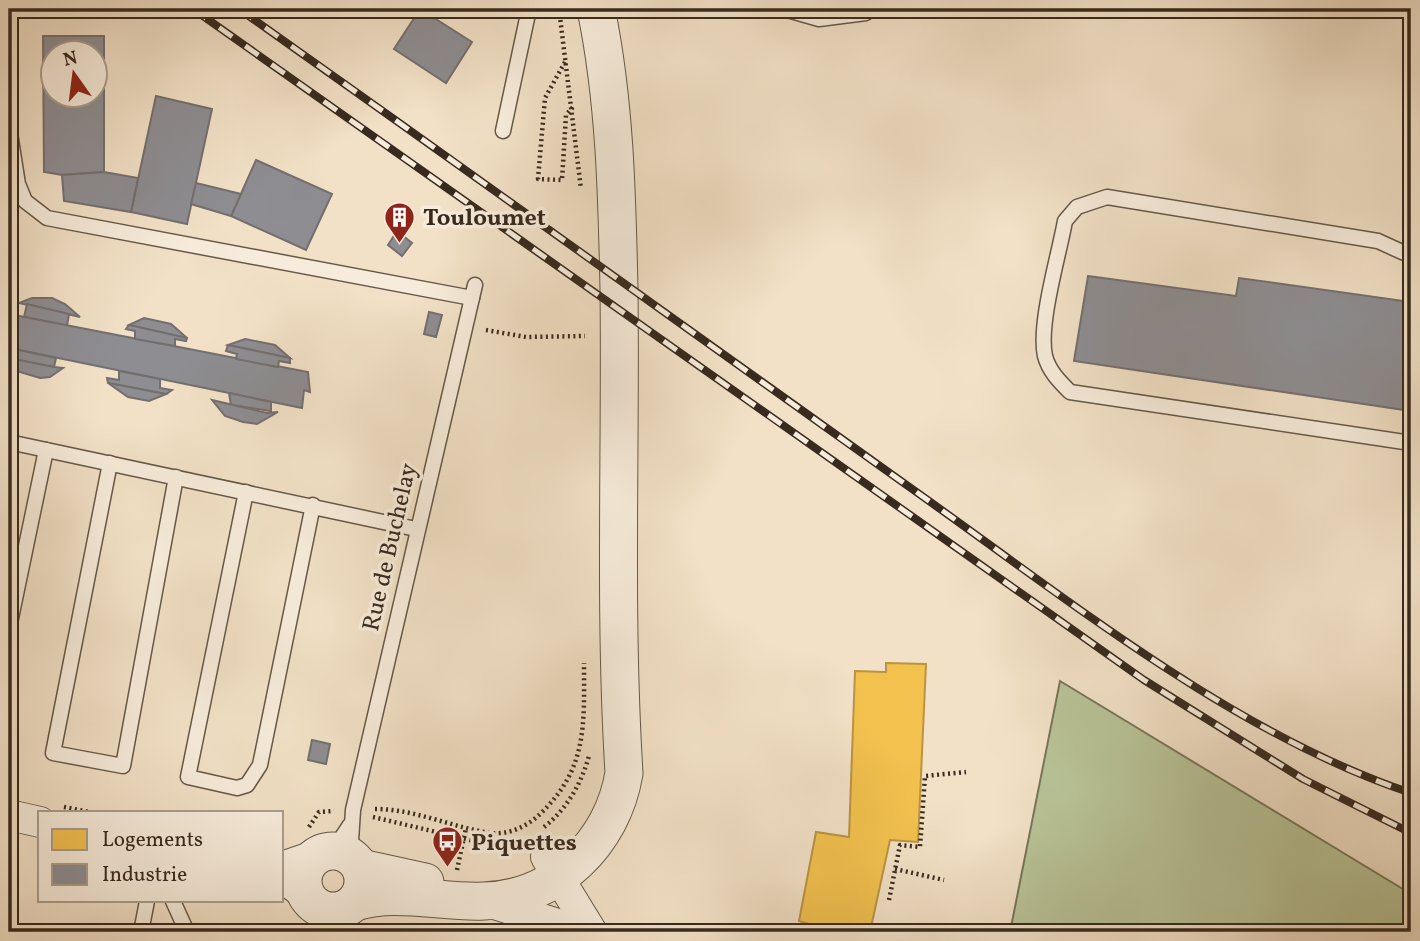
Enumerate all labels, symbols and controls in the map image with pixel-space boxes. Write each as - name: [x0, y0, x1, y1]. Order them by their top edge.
- north arrow: [38, 38, 108, 108]
- text: N: [61, 45, 80, 74]
- building icon: Touloumet: [383, 200, 417, 244]
- place label: Touloumet: [423, 202, 546, 236]
- street label: Rue de Buchelay: [355, 460, 427, 635]
- legend: [38, 811, 284, 902]
- bus stop icon: Piquettes: [431, 825, 465, 869]
- text: Logements: [102, 826, 203, 855]
- place label: Piquettes: [471, 827, 577, 861]
- text: Industrie: [102, 861, 187, 890]

